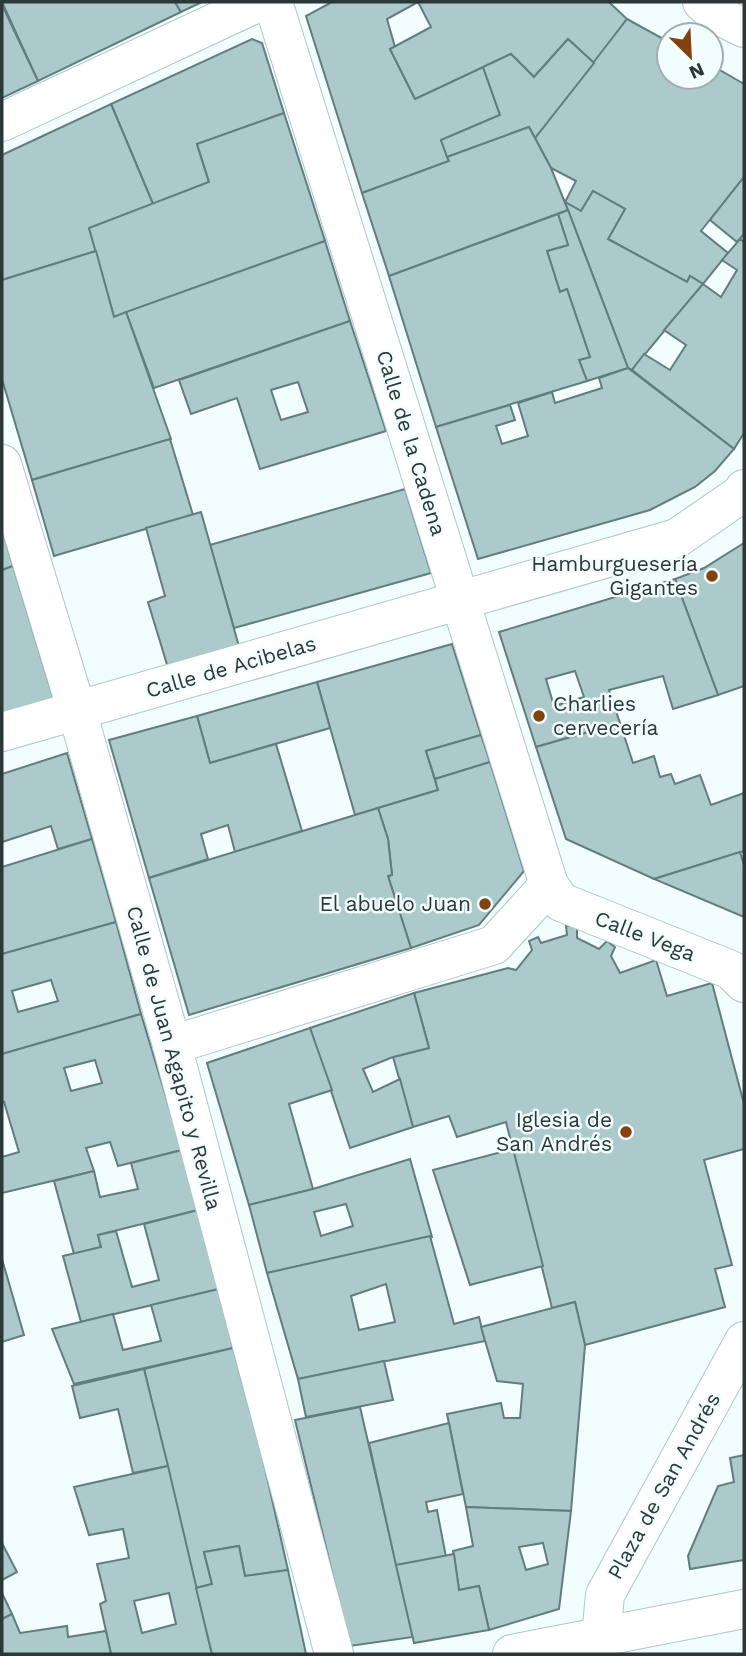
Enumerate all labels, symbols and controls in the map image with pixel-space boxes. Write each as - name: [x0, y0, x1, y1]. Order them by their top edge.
- north arrow: [655, 21, 725, 91]
- text: N: [686, 58, 708, 84]
- street label: Calle de la Cadena: [371, 347, 452, 539]
- place label: Hamburguesería Gigantes: [531, 551, 698, 600]
- marker: Hamburguesería Gigantes: [704, 568, 720, 584]
- street label: Calle de Acibelas: [143, 630, 319, 703]
- place label: Charlies cervecería: [553, 691, 659, 740]
- marker: Charlies cervecería: [531, 708, 547, 724]
- place label: El abuelo Juan: [319, 891, 471, 916]
- marker: El abuelo Juan: [477, 896, 493, 912]
- street label: Calle de Juan Agapito y Revilla: [122, 903, 227, 1213]
- street label: Calle Vega: [591, 905, 699, 966]
- place label: Iglesia de San Andrés: [496, 1107, 612, 1156]
- marker: Iglesia de San Andrés: [618, 1124, 634, 1140]
- street label: Plaza de San Andrés: [602, 1388, 725, 1583]

